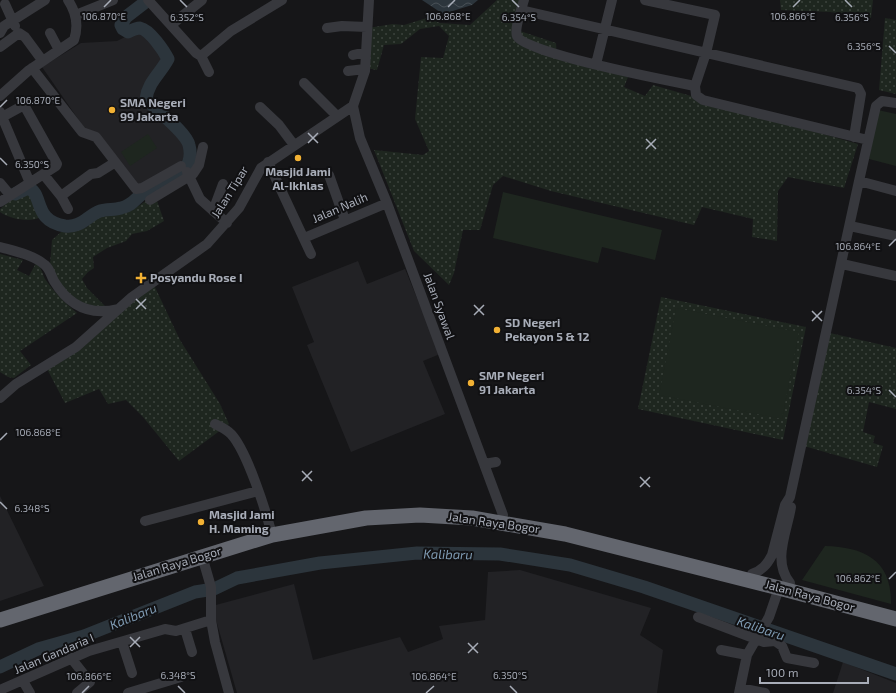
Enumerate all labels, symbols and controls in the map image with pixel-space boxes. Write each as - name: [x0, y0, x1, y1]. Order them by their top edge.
- text: 106.870°E: [82, 10, 127, 22]
- text: 106.868°E: [425, 10, 471, 22]
- text: 106.866°E: [771, 10, 816, 22]
- text: 6.352°S: [170, 11, 204, 23]
- text: 6.354°S: [502, 11, 537, 23]
- text: 6.356°S: [835, 11, 869, 23]
- text: 6.356°S: [847, 40, 881, 52]
- text: 106.870°E: [16, 94, 61, 106]
- place label: SMA Negeri 99 Jakarta: [120, 95, 186, 123]
- marker: SMA Negeri 99 Jakarta: [107, 105, 117, 115]
- marker: Masjid Jami Al-Ikhlas: [293, 153, 303, 163]
- text: 6.350°S: [15, 158, 49, 170]
- street label: Jalan Tipar: [208, 163, 251, 220]
- place label: Masjid Jami Al-Ikhlas: [265, 164, 331, 192]
- street label: Jalan Nalih: [310, 189, 370, 225]
- text: 106.864°E: [835, 240, 881, 252]
- place label: Posyandu Rose I: [150, 270, 242, 285]
- street label: Jalan Syawal: [421, 270, 459, 341]
- marker: Posyandu Rose I: [135, 272, 147, 284]
- place label: SD Negeri Pekayon 5 & 12: [505, 315, 589, 344]
- marker: SD Negeri Pekayon 5 & 12: [492, 325, 502, 335]
- place label: SMP Negeri 91 Jakarta: [479, 368, 544, 396]
- marker: SMP Negeri 91 Jakarta: [466, 378, 476, 388]
- text: 6.354°S: [847, 384, 882, 396]
- text: 106.868°E: [15, 426, 61, 438]
- text: 6.348°S: [14, 502, 50, 514]
- place label: Masjid Jami H. Maming: [209, 507, 275, 535]
- street label: Jalan Raya Bogor: [447, 509, 541, 535]
- marker: Masjid Jami H. Maming: [196, 517, 206, 527]
- street label: Jalan Raya Bogor: [130, 543, 223, 583]
- water label: Kalibaru: [423, 546, 473, 562]
- text: 106.862°E: [836, 572, 881, 584]
- street label: Jalan Raya Bogor: [764, 576, 857, 614]
- water label: Kalibaru: [107, 599, 159, 633]
- water label: Kalibaru: [735, 612, 787, 644]
- street label: Jalan Gandaria I: [12, 630, 96, 676]
- scale bar: [760, 659, 868, 685]
- text: 100 m: [766, 665, 798, 679]
- text: 6.348°S: [160, 669, 196, 681]
- text: 6.350°S: [493, 669, 527, 681]
- text: 106.866°E: [67, 670, 112, 682]
- text: 106.864°E: [411, 670, 457, 682]

